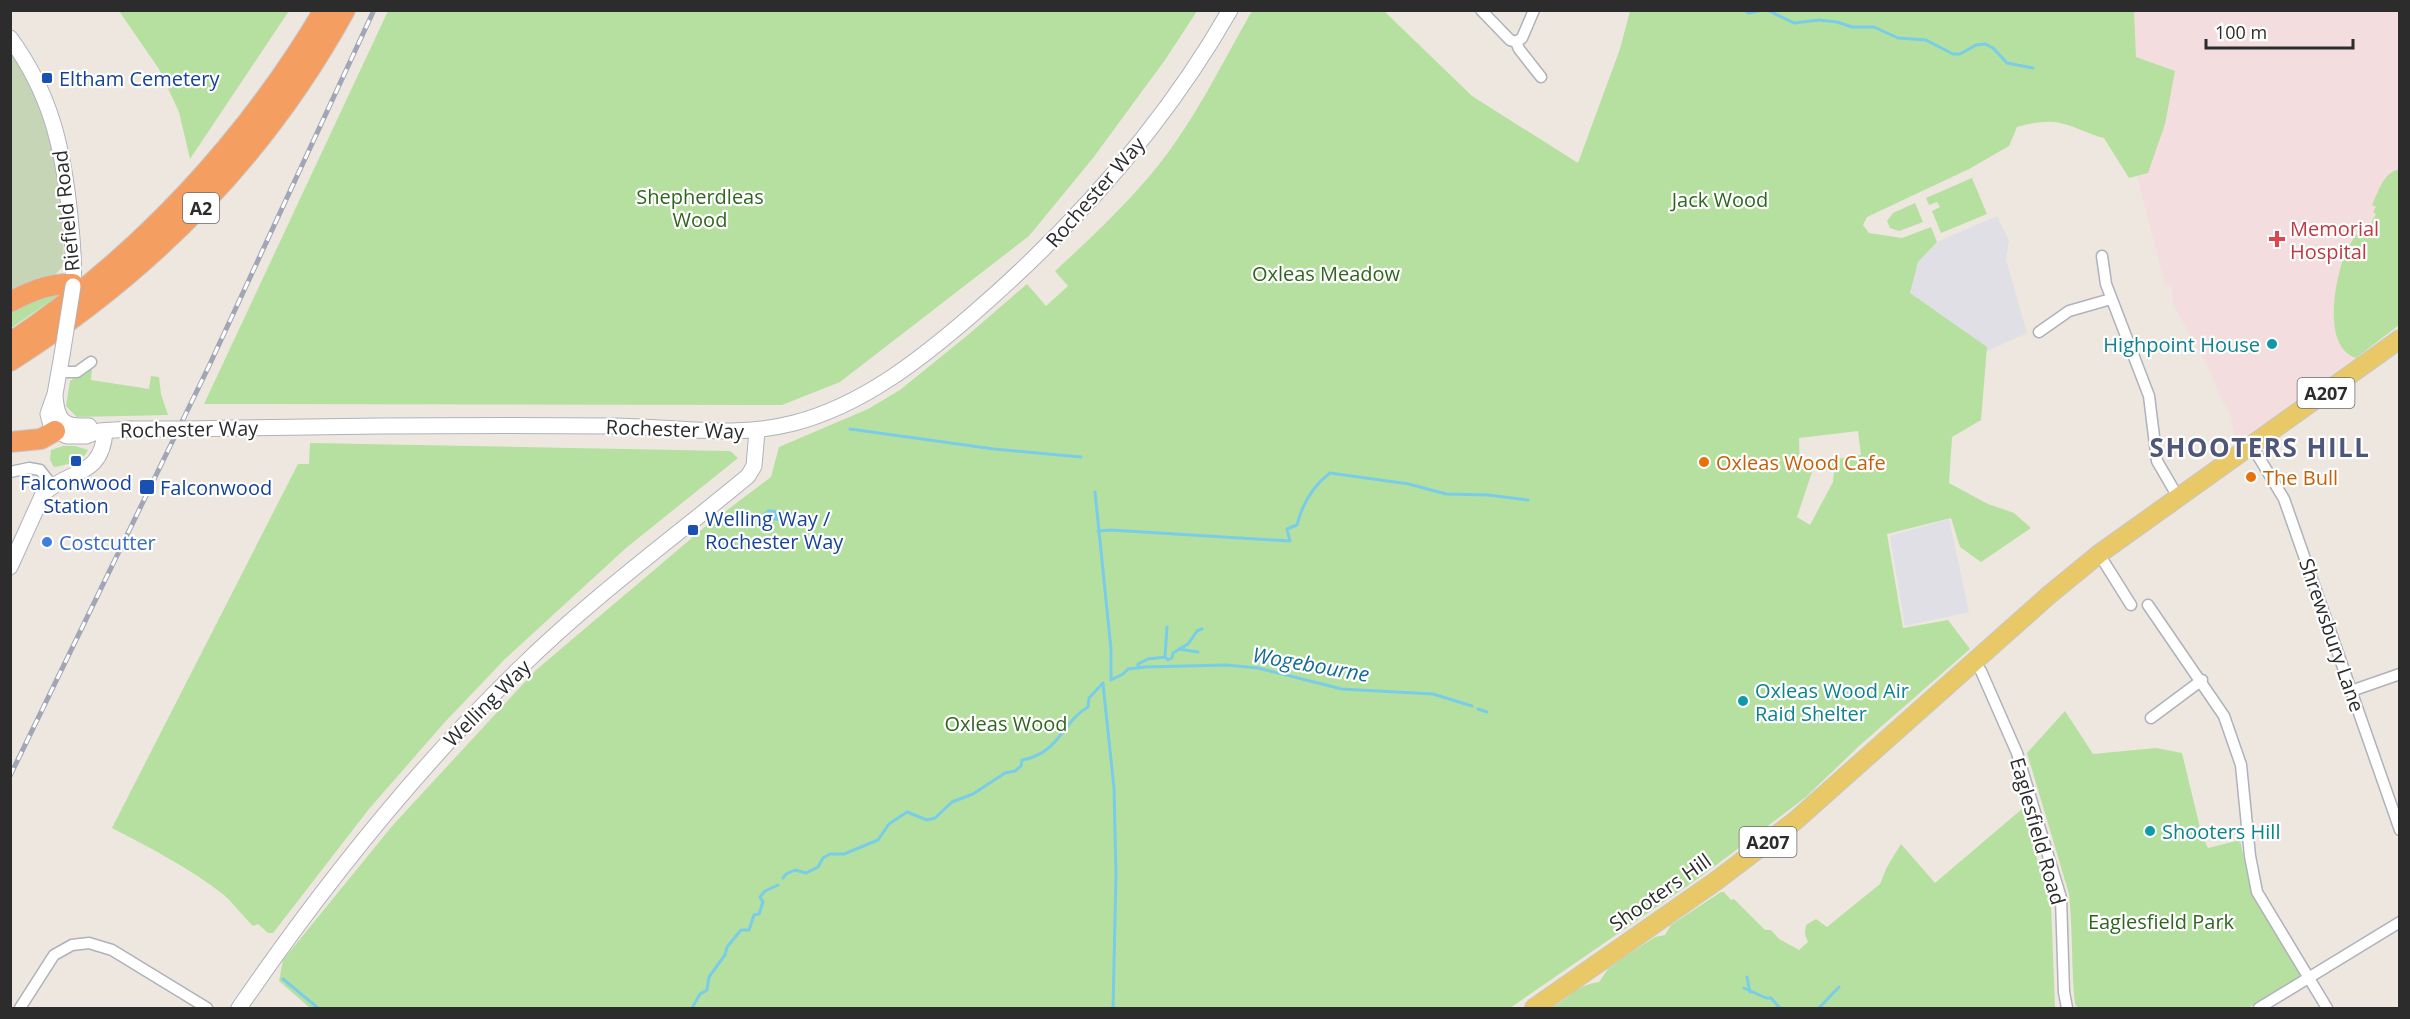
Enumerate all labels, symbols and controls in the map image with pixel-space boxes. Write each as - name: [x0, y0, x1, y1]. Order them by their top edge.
- scale bar: [2206, 12, 2353, 50]
- text: 100 m: [2215, 20, 2267, 44]
- place label: Eltham Cemetery: [59, 65, 220, 92]
- marker: Eltham Cemetery: [40, 71, 54, 85]
- street label: Rochester Way: [1039, 130, 1151, 253]
- street label: Riefield Road: [46, 149, 86, 273]
- park label: Shepherdleas Wood: [636, 183, 764, 233]
- park label: Jack Wood: [1670, 186, 1768, 213]
- road number: A2: [183, 193, 219, 223]
- place label: Memorial Hospital: [2290, 215, 2379, 265]
- marker: Memorial Hospital: [2268, 230, 2286, 248]
- park label: Oxleas Meadow: [1252, 260, 1401, 287]
- place label: Highpoint House: [2103, 331, 2260, 358]
- marker: Highpoint House: [2265, 337, 2279, 351]
- road number: A207: [2298, 378, 2354, 408]
- street label: Rochester Way: [605, 413, 746, 445]
- street label: Rochester Way: [120, 414, 259, 444]
- district label: SHOOTERS HILL: [2150, 429, 2370, 465]
- place label: Oxleas Wood Cafe: [1716, 449, 1886, 476]
- marker: Falconwood Station: [69, 454, 83, 468]
- marker: Oxleas Wood Cafe: [1697, 455, 1711, 469]
- place label: The Bull: [2263, 464, 2338, 491]
- place label: Falconwood Station: [20, 469, 132, 519]
- marker: The Bull: [2244, 470, 2258, 484]
- place label: Falconwood: [160, 474, 272, 501]
- marker: Falconwood: [138, 478, 156, 496]
- place label: Welling Way / Rochester Way: [705, 505, 844, 555]
- marker: Welling Way / Rochester Way: [686, 523, 700, 537]
- place label: Costcutter: [59, 529, 156, 556]
- marker: Costcutter: [40, 535, 54, 549]
- street label: Shrewsbury Lane: [2293, 555, 2371, 715]
- water label: Wogebourne: [1250, 640, 1372, 688]
- street label: Welling Way: [438, 653, 537, 752]
- place label: Oxleas Wood Air Raid Shelter: [1755, 677, 1909, 727]
- marker: Oxleas Wood Air Raid Shelter: [1736, 694, 1750, 708]
- park label: Oxleas Wood: [945, 710, 1067, 737]
- street label: Eaglesfield Road: [2004, 754, 2072, 908]
- place label: Shooters Hill: [2162, 818, 2280, 845]
- marker: Shooters Hill: [2143, 824, 2157, 838]
- road number: A207: [1740, 827, 1796, 857]
- street label: Shooters Hill: [1604, 847, 1716, 937]
- park label: Eaglesfield Park: [2088, 908, 2235, 935]

